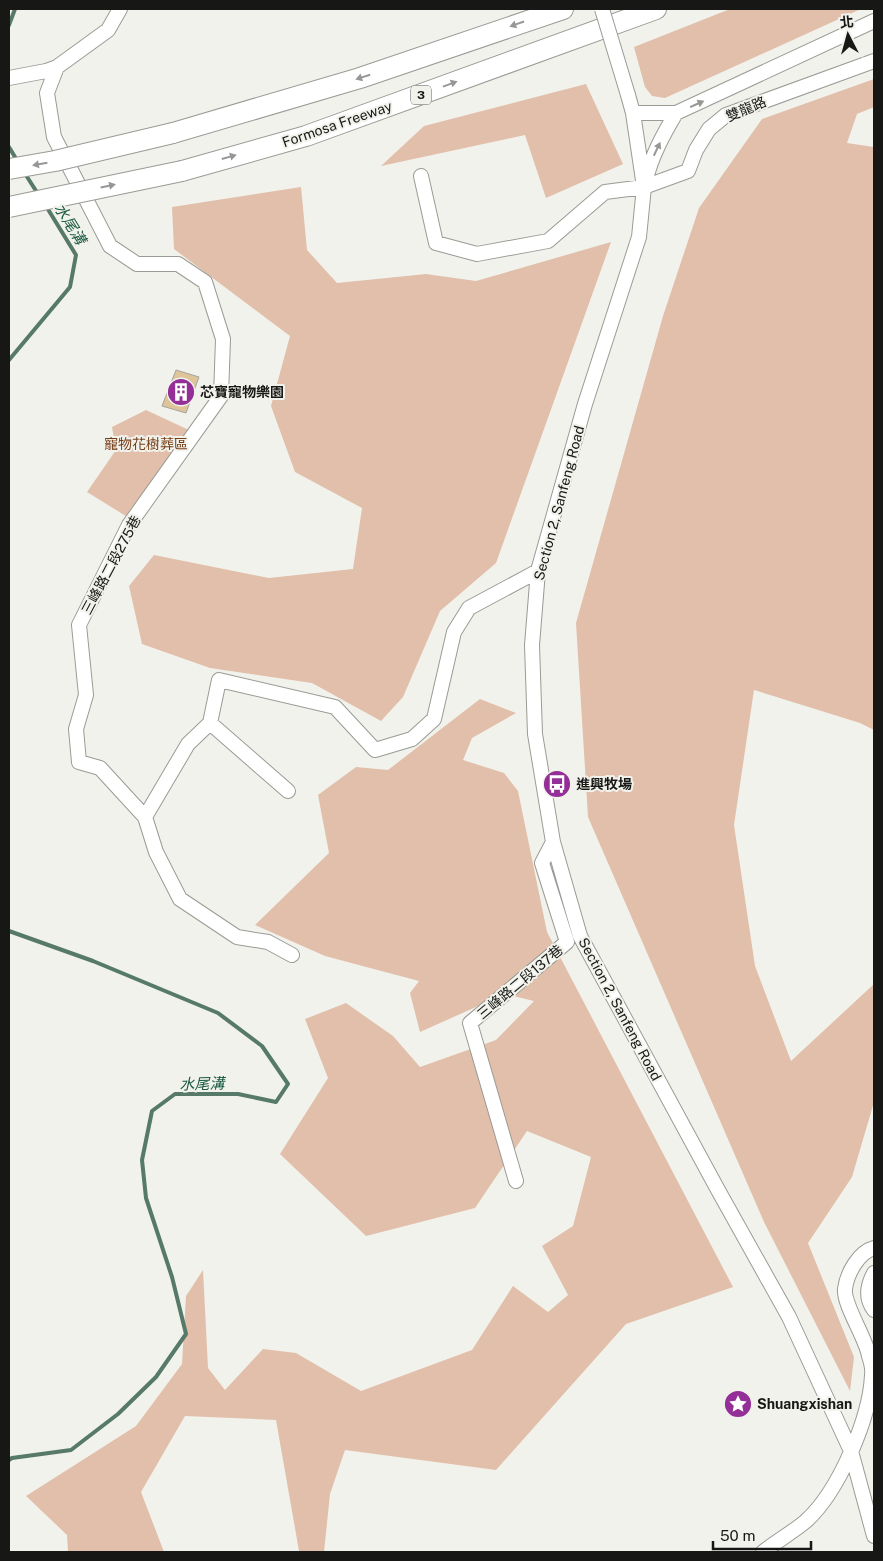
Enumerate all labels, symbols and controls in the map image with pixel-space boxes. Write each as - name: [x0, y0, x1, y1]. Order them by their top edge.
- north arrow: [823, 10, 873, 60]
- text: 北: [839, 13, 854, 31]
- one-way arrow: [509, 21, 524, 29]
- one-way arrow: [355, 73, 370, 81]
- one-way arrow: [442, 80, 457, 87]
- road number: 3: [411, 86, 431, 104]
- street label: 雙龍路: [724, 93, 768, 125]
- street label: Formosa Freeway: [280, 98, 394, 150]
- one-way arrow: [690, 100, 704, 108]
- one-way arrow: [653, 142, 661, 156]
- one-way arrow: [222, 153, 237, 161]
- one-way arrow: [32, 160, 48, 168]
- one-way arrow: [100, 182, 116, 190]
- water label: 水尾溝: [51, 200, 91, 249]
- building icon: 芯寶寵物樂園: [166, 377, 196, 407]
- place label: 芯寶寵物樂園: [200, 384, 284, 400]
- street label: Section 2, Sanfeng Road: [531, 424, 587, 582]
- park label: 寵物花樹葬區: [104, 436, 188, 452]
- street label: 三峰路二段275巷: [78, 513, 144, 617]
- bus stop icon: 進興牧場: [542, 769, 572, 799]
- place label: 進興牧場: [576, 776, 632, 792]
- street label: Section 2, Sanfeng Road: [575, 935, 665, 1083]
- street label: 三峰路二段137巷: [474, 942, 566, 1022]
- water label: 水尾溝: [179, 1075, 227, 1092]
- place icon: Shuangxishan: [723, 1389, 753, 1419]
- place label: Shuangxishan: [757, 1396, 852, 1412]
- scale bar: [713, 1518, 810, 1550]
- text: 50 m: [720, 1527, 755, 1544]

